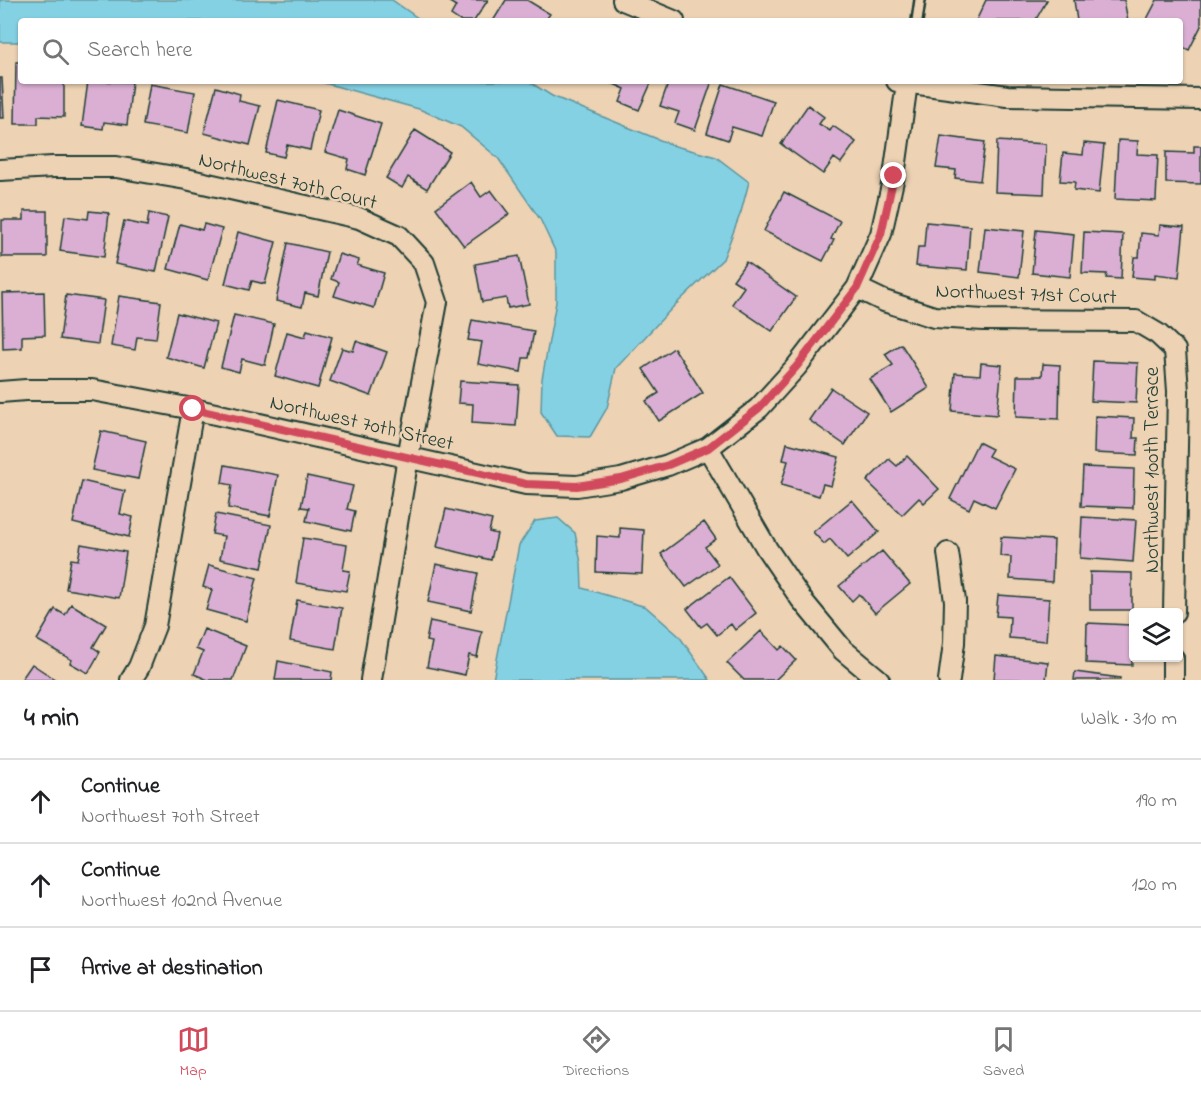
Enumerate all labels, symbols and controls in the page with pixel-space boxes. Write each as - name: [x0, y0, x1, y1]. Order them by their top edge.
- search box: [18, 18, 1183, 84]
- icon: search: [39, 35, 72, 68]
- text: Search here: [87, 35, 192, 67]
- street label: Northwest 70th Court: [195, 145, 380, 219]
- route end: [880, 162, 906, 188]
- street label: Northwest 71st Court: [935, 277, 1117, 313]
- street label: Northwest 100th Terrace: [1138, 366, 1168, 573]
- street label: Northwest 70th Street: [267, 388, 456, 460]
- route start: [179, 395, 205, 421]
- map controls: [1129, 608, 1183, 662]
- button: layers: [1129, 608, 1183, 662]
- text: 4 min: [24, 700, 79, 738]
- text: Walk · 310 m: [1081, 705, 1177, 734]
- text: Continue: [81, 771, 160, 803]
- icon: ahead: [24, 785, 57, 818]
- text: 190 m: [1135, 787, 1177, 816]
- text: Northwest 70th Street: [81, 803, 260, 832]
- text: Continue: [81, 855, 160, 887]
- icon: ahead: [24, 869, 57, 902]
- text: 120 m: [1132, 871, 1177, 900]
- text: Northwest 102nd Avenue: [81, 887, 282, 916]
- icon: arrive: [24, 953, 57, 986]
- text: Arrive at destination: [81, 953, 263, 985]
- tab: Map: [177, 1023, 210, 1083]
- tab: Directions: [563, 1023, 629, 1083]
- tab: Saved: [983, 1023, 1024, 1083]

